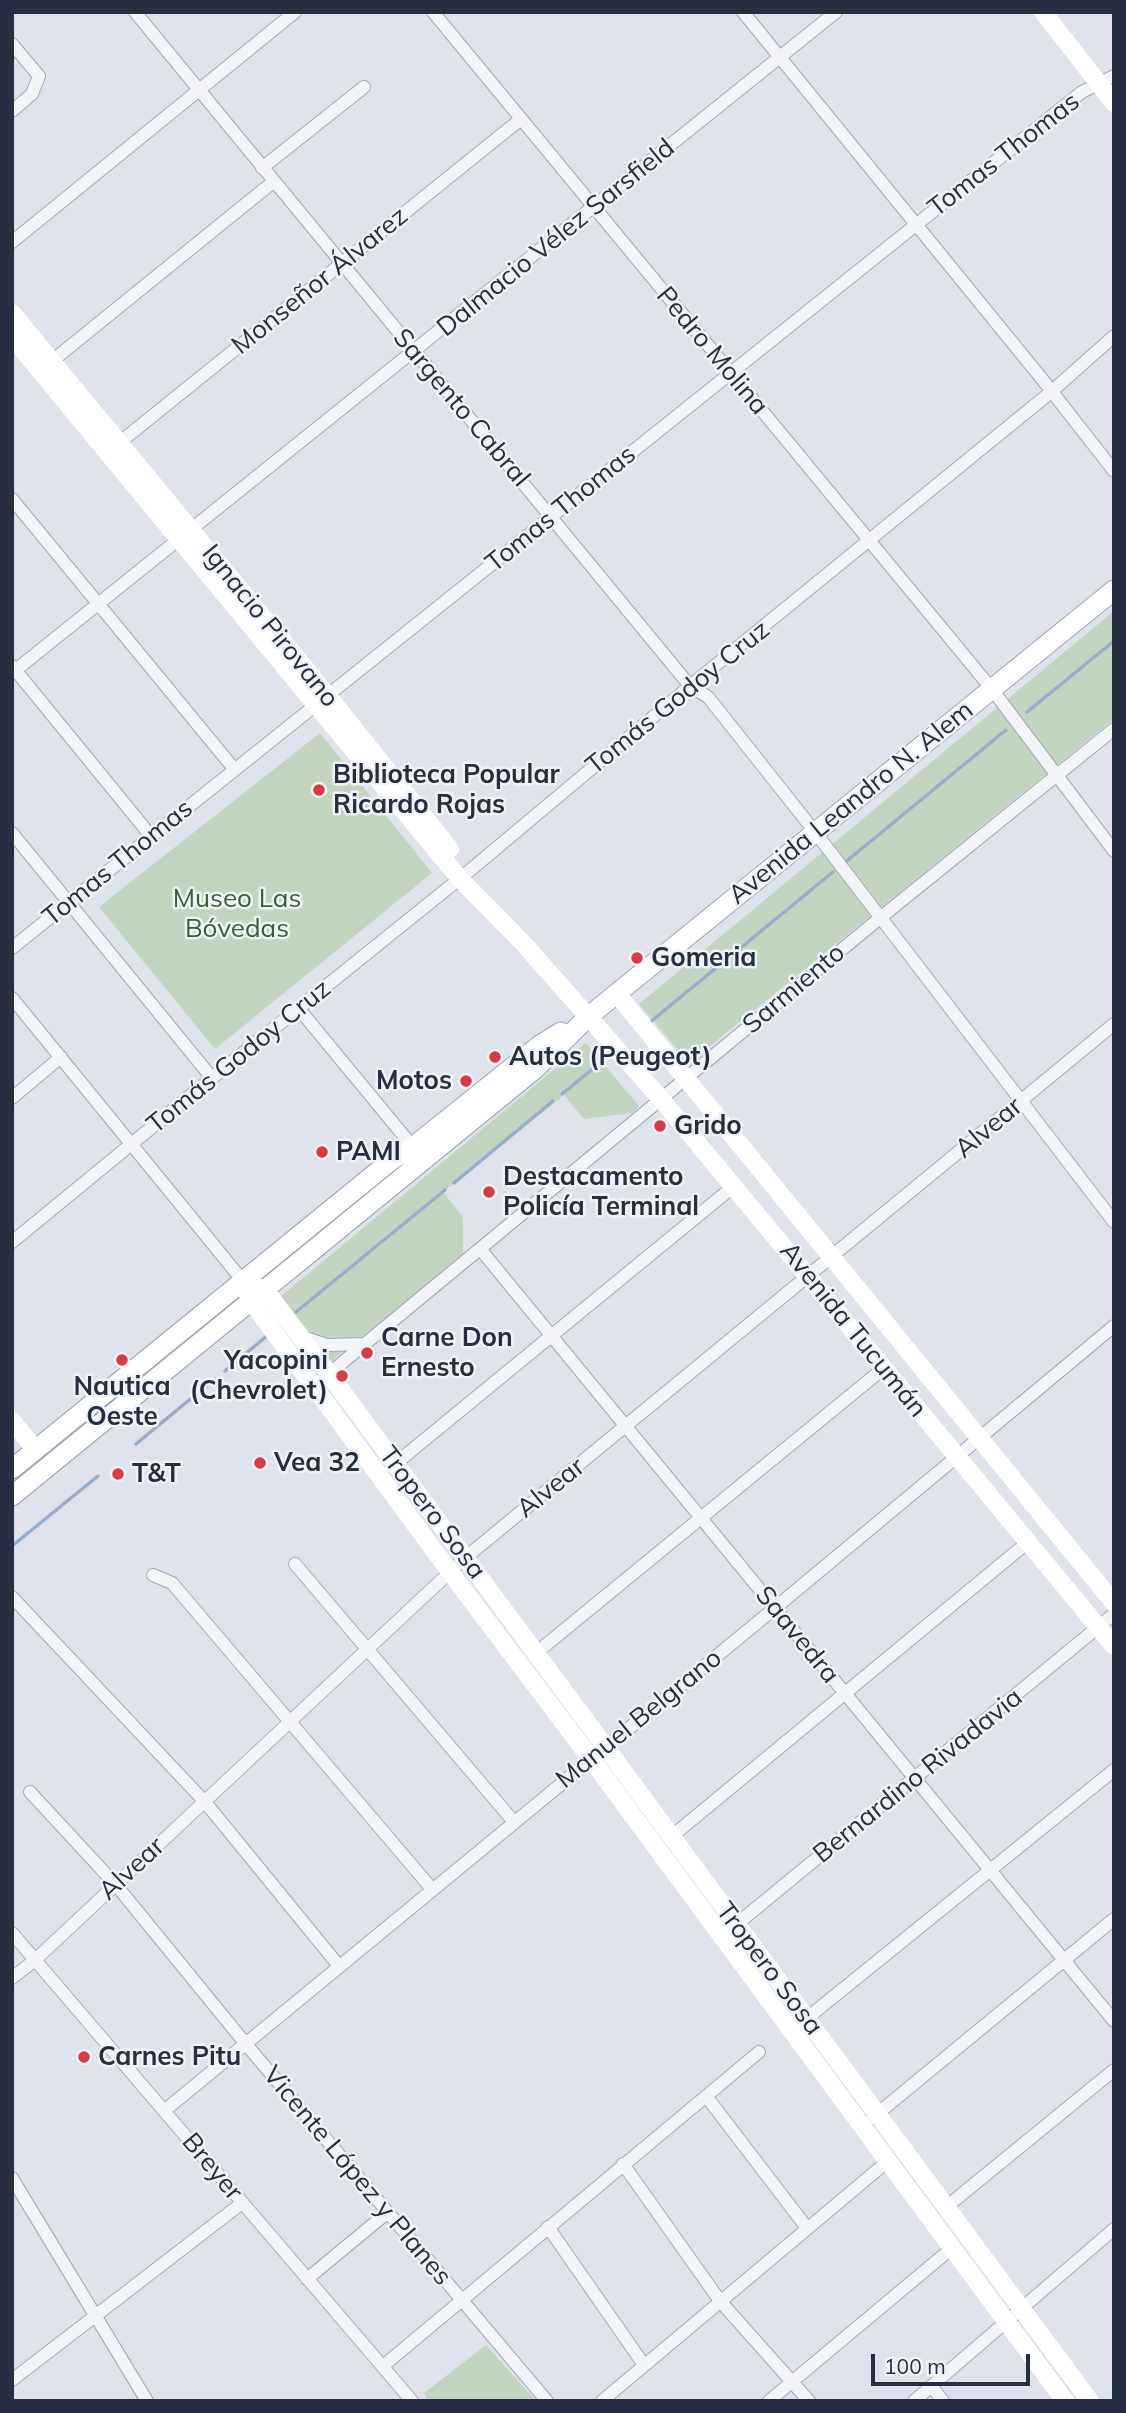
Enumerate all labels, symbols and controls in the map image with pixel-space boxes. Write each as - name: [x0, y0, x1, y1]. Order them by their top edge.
- street label: Tomas Thomas: [922, 86, 1086, 224]
- street label: Dalmacio Vélez Sarsfield: [431, 133, 681, 343]
- street label: Monseñor Álvarez: [226, 201, 414, 361]
- street label: Pedro Molina: [649, 281, 775, 421]
- street label: Sargento Cabral: [386, 323, 536, 493]
- street label: Tomas Thomas: [480, 439, 642, 579]
- street label: Ignacio Pirovano: [195, 538, 345, 714]
- street label: Tomás Godoy Cruz: [580, 614, 776, 782]
- street label: Avenida Leandro N. Alem: [722, 695, 980, 911]
- place label: Biblioteca Popular Ricardo Rojas: [333, 759, 560, 820]
- marker: Biblioteca Popular Ricardo Rojas: [311, 782, 327, 798]
- street label: Tomas Thomas: [37, 793, 199, 933]
- park label: Museo Las Bóvedas: [173, 883, 301, 944]
- street label: Sarmiento: [737, 937, 851, 1041]
- place label: Gomeria: [651, 942, 756, 974]
- marker: Gomeria: [629, 950, 645, 966]
- street label: Tomás Godoy Cruz: [141, 973, 337, 1141]
- place label: Autos (Peugeot): [509, 1041, 712, 1073]
- marker: Autos (Peugeot): [487, 1049, 503, 1065]
- place label: Motos: [376, 1065, 452, 1097]
- marker: Motos: [458, 1073, 474, 1089]
- street label: Alvear: [949, 1091, 1029, 1165]
- place label: Grido: [674, 1110, 742, 1142]
- marker: Grido: [652, 1118, 668, 1134]
- place label: PAMI: [336, 1136, 401, 1168]
- marker: PAMI: [314, 1144, 330, 1160]
- place label: Destacamento Policía Terminal: [503, 1161, 699, 1222]
- marker: Destacamento Policía Terminal: [481, 1184, 497, 1200]
- street label: Avenida Tucumán: [773, 1236, 933, 1424]
- place label: Carne Don Ernesto: [381, 1322, 513, 1384]
- place label: Yacopini (Chevrolet): [190, 1345, 328, 1406]
- marker: Carne Don Ernesto: [359, 1345, 375, 1361]
- marker: Nautica Oeste: [114, 1352, 130, 1368]
- marker: Yacopini (Chevrolet): [334, 1368, 350, 1384]
- place label: Nautica Oeste: [73, 1371, 171, 1432]
- street label: Tropero Sosa: [372, 1441, 492, 1585]
- place label: Vea 32: [274, 1447, 360, 1479]
- street label: Alvear: [511, 1451, 591, 1525]
- marker: Vea 32: [252, 1455, 268, 1471]
- place label: T&T: [132, 1458, 181, 1490]
- marker: T&T: [110, 1466, 126, 1482]
- street label: Saavedra: [749, 1580, 845, 1690]
- street label: Manuel Belgrano: [550, 1643, 728, 1795]
- street label: Bernardino Rivadavia: [807, 1682, 1029, 1870]
- street label: Alvear: [93, 1831, 171, 1907]
- street label: Tropero Sosa: [709, 1897, 829, 2041]
- place label: Carnes Pitu: [98, 2041, 241, 2073]
- marker: Carnes Pitu: [76, 2049, 92, 2065]
- street label: Vicente López y Planes: [256, 2060, 458, 2292]
- street label: Breyer: [175, 2127, 249, 2207]
- scale bar: [874, 2340, 1033, 2384]
- text: 100 m: [884, 2353, 946, 2379]

